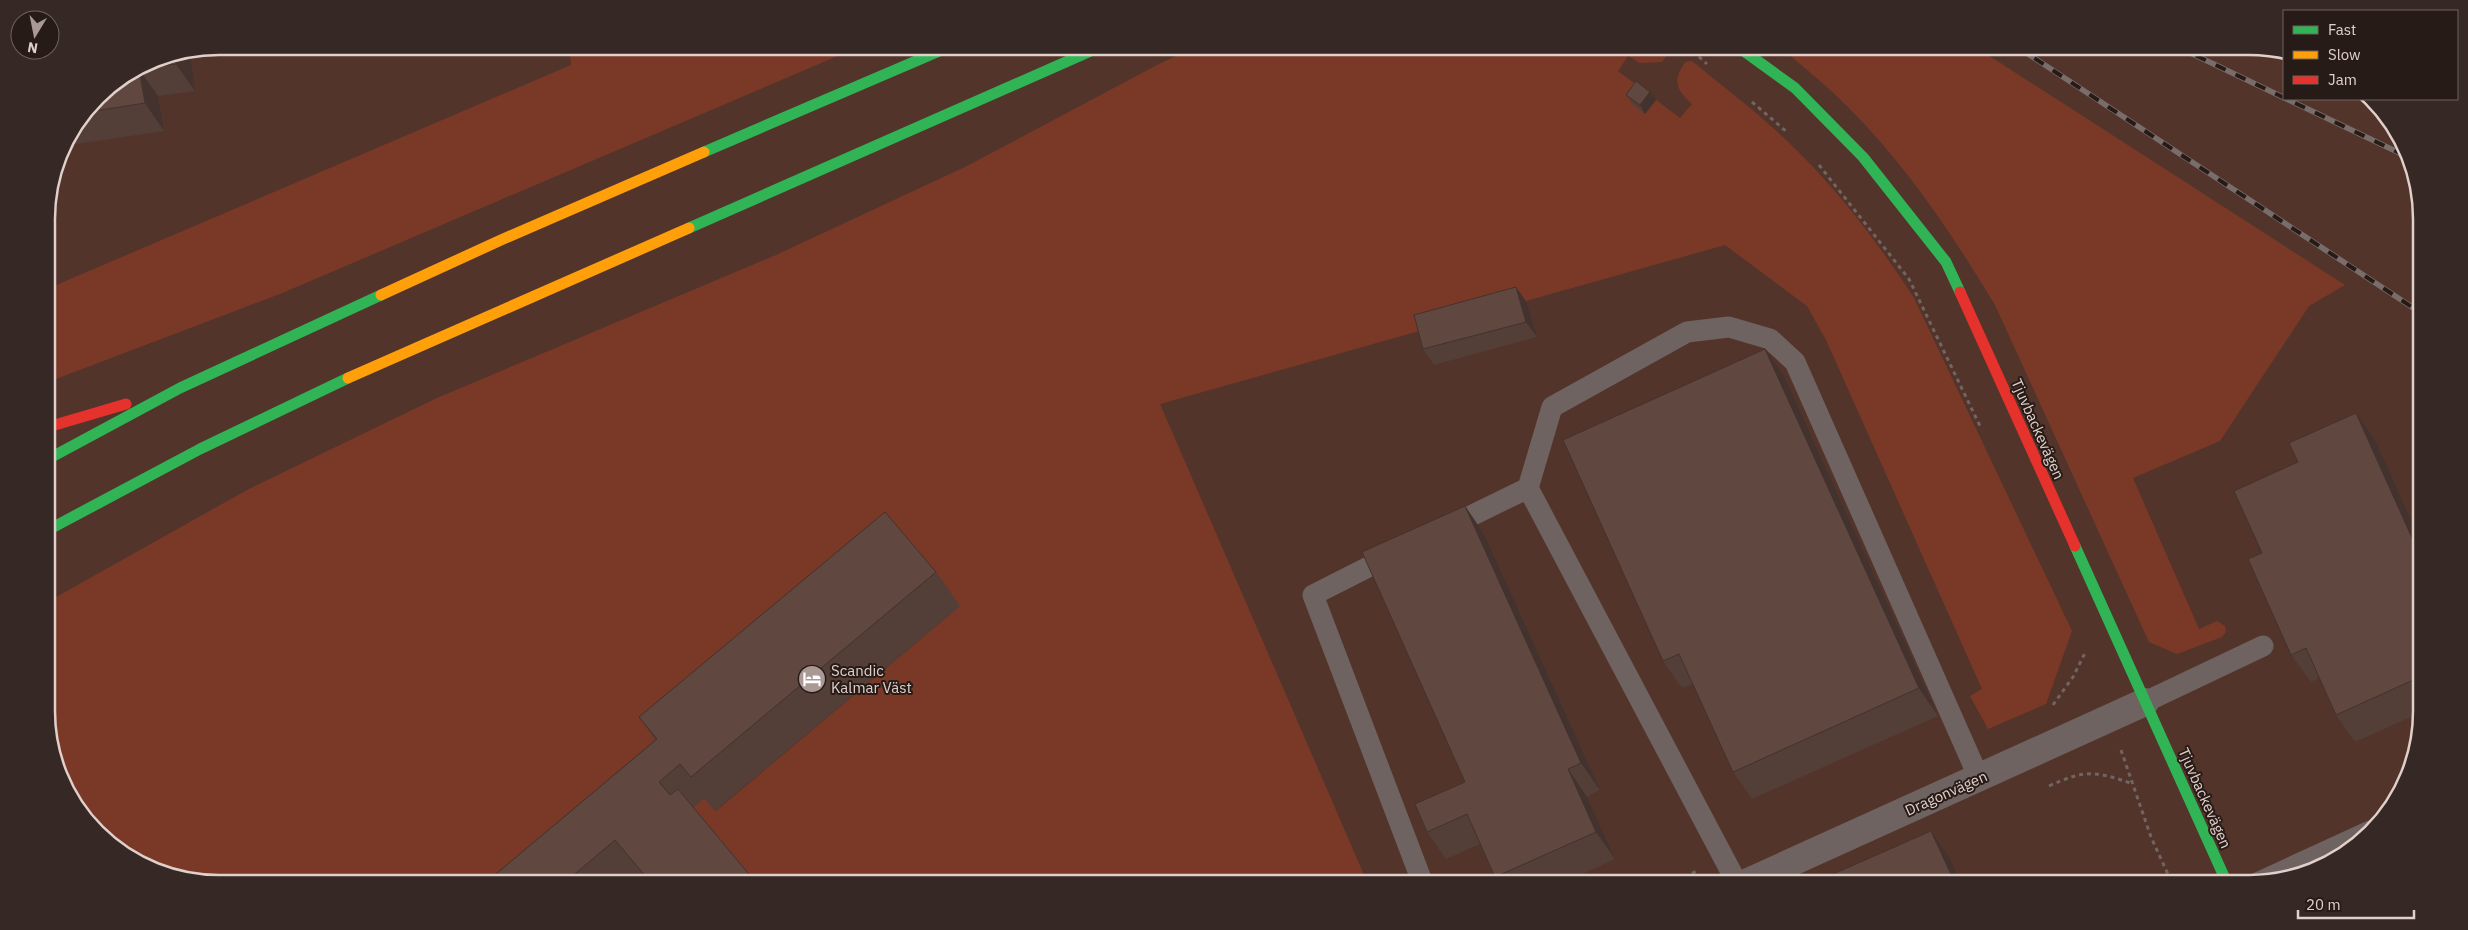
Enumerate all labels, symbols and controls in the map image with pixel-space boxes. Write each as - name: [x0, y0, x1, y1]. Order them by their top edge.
- north arrow: [10, 10, 60, 60]
- legend: [2283, 10, 2458, 100]
- text: Fast: [2328, 20, 2356, 39]
- text: N: [26, 38, 39, 58]
- text: Slow: [2328, 45, 2361, 64]
- text: Jam: [2328, 70, 2357, 89]
- street label: Tjuvbackevägen: [2007, 376, 2069, 482]
- place label: Scandic Kalmar Väst: [831, 661, 912, 697]
- hotel icon: Scandic Kalmar Väst: [797, 664, 827, 694]
- street label: Tjuvbackevägen: [2174, 745, 2236, 851]
- street label: Dragonvägen: [1902, 766, 1990, 820]
- scale bar: [2298, 888, 2414, 920]
- text: 20 m: [2306, 895, 2341, 914]

